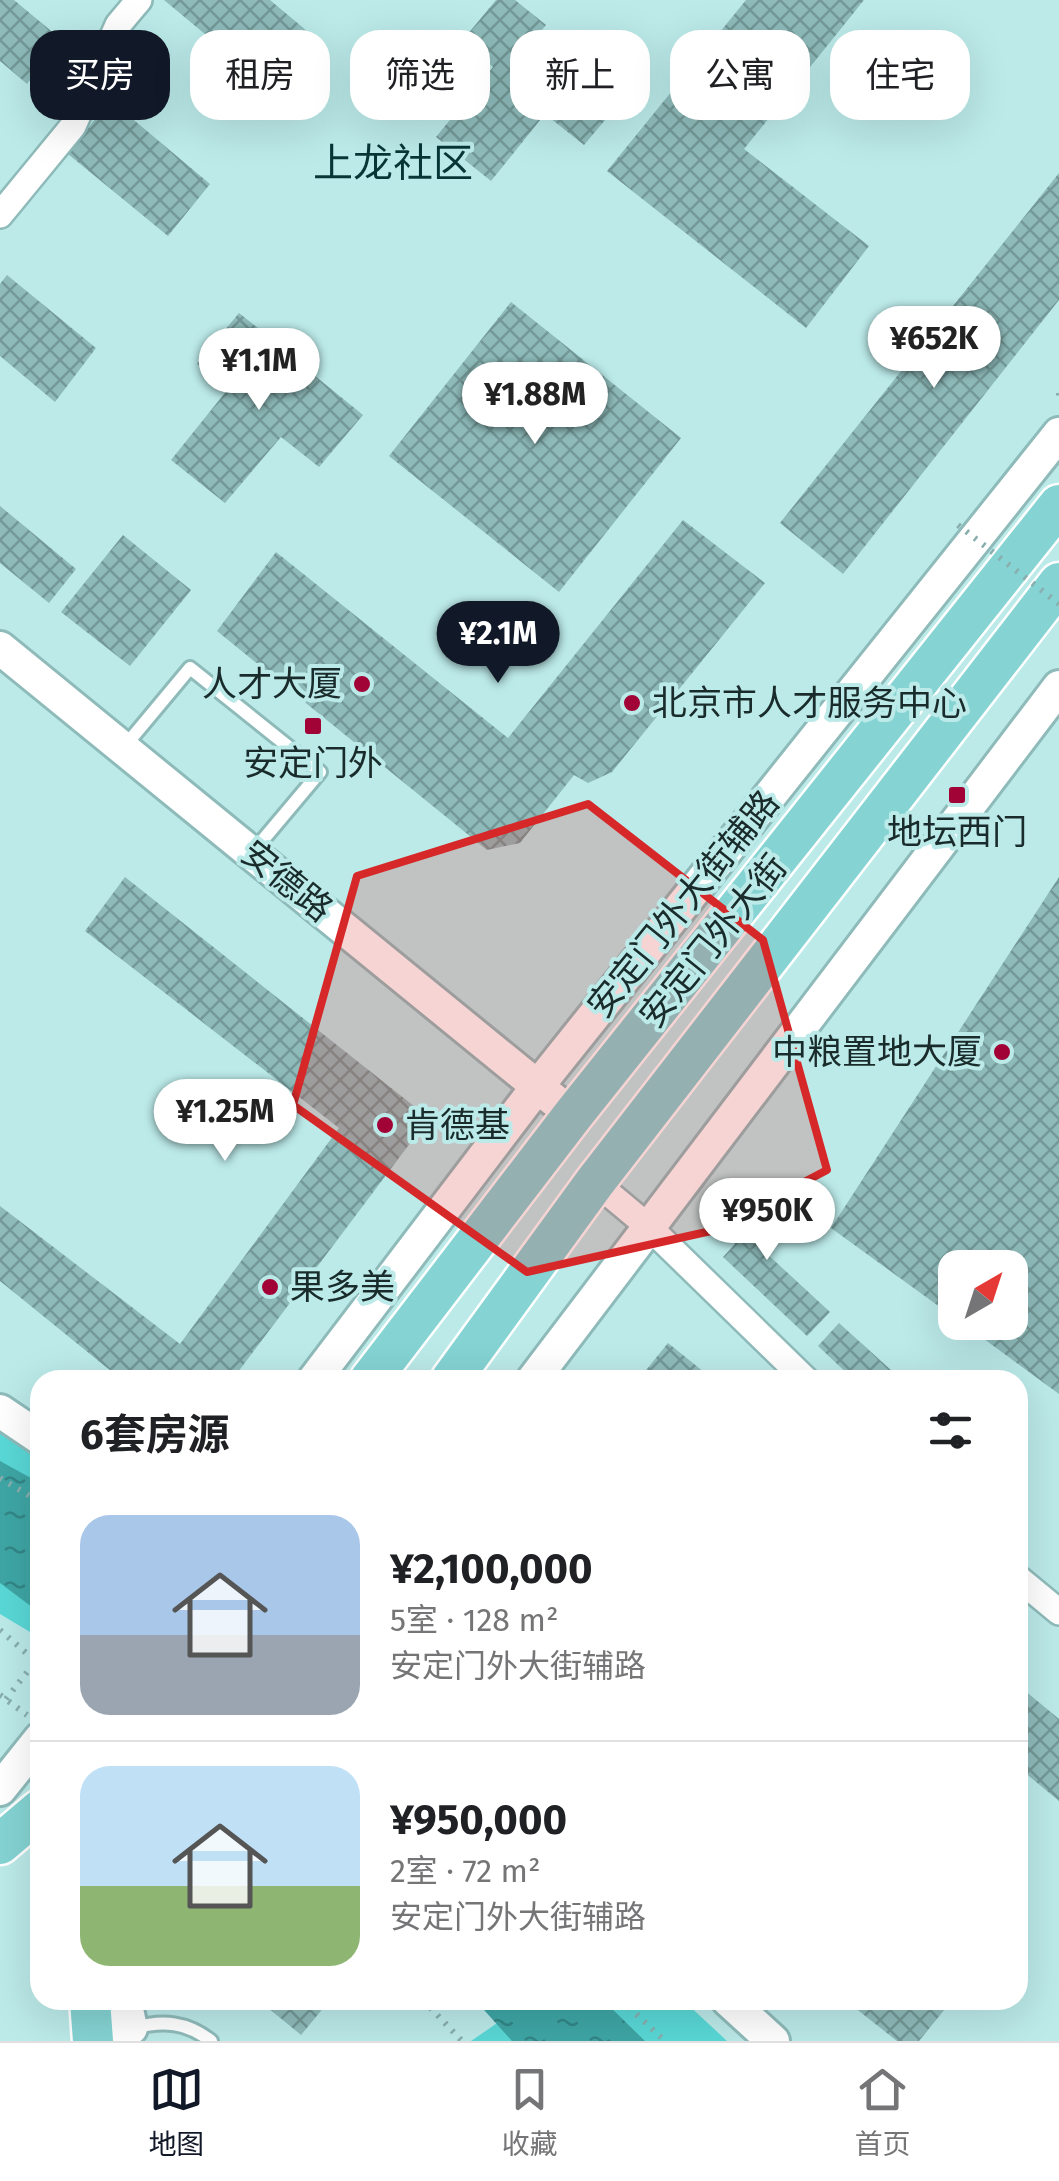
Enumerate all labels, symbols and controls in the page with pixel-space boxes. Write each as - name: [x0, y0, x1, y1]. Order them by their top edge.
- chip: 买房: [30, 30, 170, 120]
- chip: 租房: [190, 30, 330, 120]
- chip: 筛选: [350, 30, 490, 120]
- chip: 新上: [510, 30, 650, 120]
- chip: 公寓: [670, 30, 810, 120]
- chip: 住宅: [830, 30, 970, 120]
- district label: 上龙社区: [313, 140, 473, 188]
- pin: ¥652K: [864, 306, 1004, 391]
- text: ¥652K: [890, 319, 978, 357]
- pin: ¥1.1M: [189, 328, 329, 413]
- text: ¥1.1M: [221, 341, 297, 379]
- pin: ¥1.88M: [454, 362, 616, 447]
- text: ¥1.88M: [484, 375, 586, 413]
- pin: ¥2.1M: [428, 601, 568, 686]
- text: ¥2.1M: [459, 614, 537, 652]
- place label: 人才大厦: [202, 663, 342, 705]
- marker: 人才大厦: [351, 673, 373, 695]
- place label: 北京市人才服务中心: [652, 682, 967, 724]
- marker: 北京市人才服务中心: [621, 692, 643, 714]
- marker: 安定门外: [302, 715, 324, 737]
- place label: 安定门外: [243, 742, 383, 784]
- street label: 安定门外大街辅路: [579, 782, 787, 1026]
- marker: 地坛西门: [946, 784, 968, 806]
- place label: 地坛西门: [887, 811, 1027, 853]
- street label: 安德路: [233, 832, 341, 930]
- street label: 安定门外大街: [631, 846, 795, 1036]
- place label: 中粮置地大厦: [772, 1031, 982, 1073]
- marker: 中粮置地大厦: [991, 1041, 1013, 1063]
- pin: ¥1.25M: [144, 1079, 306, 1164]
- text: ¥1.25M: [176, 1092, 274, 1130]
- place label: 肯德基: [405, 1104, 510, 1146]
- marker: 肯德基: [374, 1114, 396, 1136]
- pin: ¥950K: [697, 1178, 837, 1263]
- text: ¥950K: [721, 1191, 813, 1229]
- north arrow: [938, 1250, 1028, 1340]
- map controls: [938, 1250, 1028, 1340]
- place label: 果多美: [290, 1266, 395, 1308]
- marker: 果多美: [259, 1276, 281, 1298]
- icon: filters: [923, 1403, 978, 1458]
- text: 6套房源: [80, 1410, 230, 1460]
- text: ¥2,100,000: [390, 1544, 593, 1594]
- icon: home: [160, 1555, 280, 1675]
- text: 5室 · 128 m²: [390, 1601, 559, 1639]
- text: 安定门外大街辅路: [390, 1647, 646, 1685]
- text: ¥950,000: [390, 1795, 567, 1845]
- icon: home: [160, 1806, 280, 1926]
- text: 2室 · 72 m²: [390, 1852, 541, 1890]
- text: 安定门外大街辅路: [390, 1898, 646, 1936]
- tab: 地图: [148, 2062, 205, 2162]
- tab: 收藏: [501, 2062, 558, 2162]
- tab: 首页: [854, 2062, 911, 2162]

